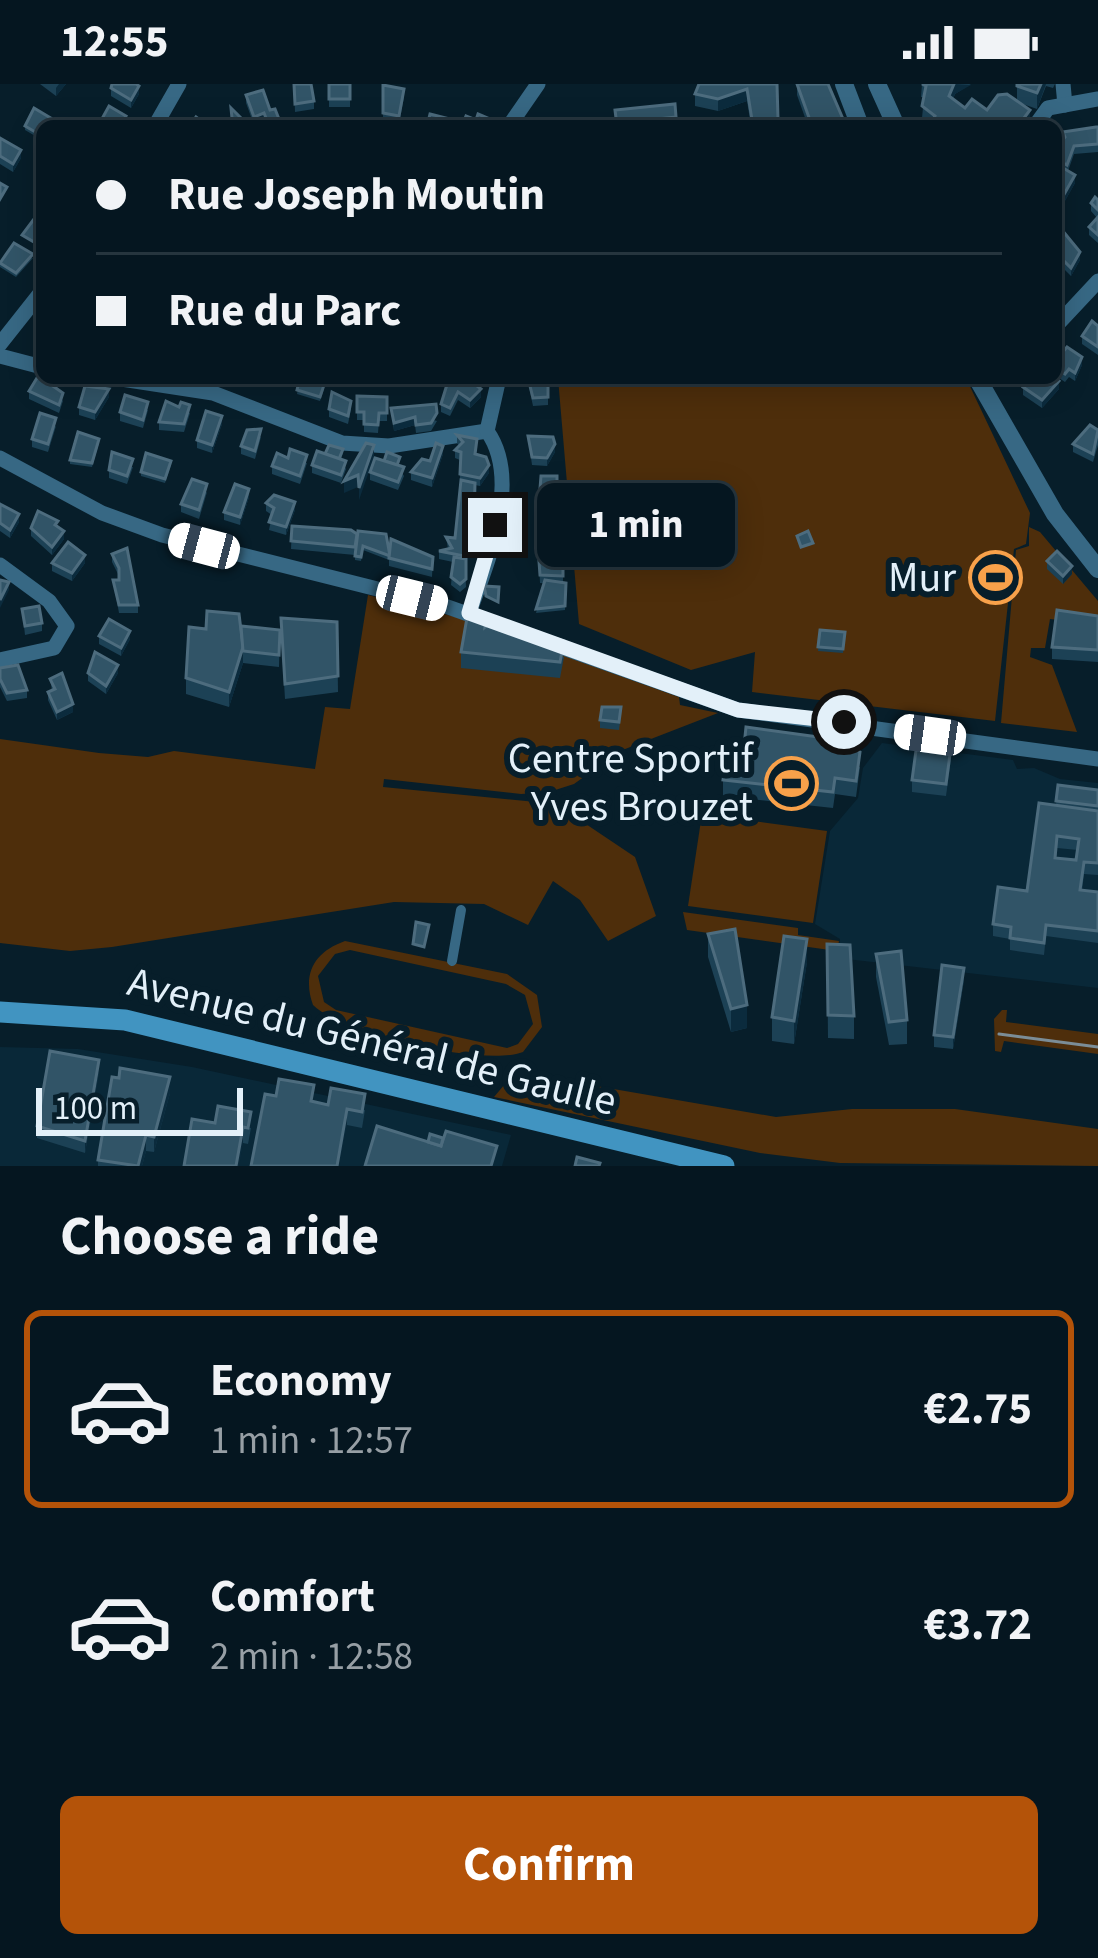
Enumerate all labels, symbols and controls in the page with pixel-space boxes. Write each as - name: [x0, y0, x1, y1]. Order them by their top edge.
- text: 12:55: [60, 10, 169, 74]
- text: Rue Joseph Moutin: [168, 163, 545, 227]
- text: Rue du Parc: [168, 279, 401, 343]
- callout: 1 min: [537, 483, 735, 567]
- text: 1 min: [589, 497, 683, 553]
- route end: [468, 498, 522, 552]
- car: [165, 519, 243, 573]
- place label: Mur: [888, 548, 956, 608]
- sports icon: Mur: [967, 550, 1023, 606]
- car: [373, 572, 451, 624]
- route start: [817, 695, 871, 749]
- car: [892, 712, 968, 758]
- place label: Centre Sportif Yves Brouzet: [508, 729, 755, 837]
- sports icon: Centre Sportif Yves Brouzet: [764, 755, 820, 811]
- street label: Avenue du Général de Gaulle: [121, 952, 623, 1132]
- scale bar: [36, 1082, 243, 1135]
- text: 100 m: [54, 1085, 137, 1132]
- text: Choose a ride: [60, 1199, 379, 1276]
- text: Economy: [210, 1349, 392, 1413]
- icon: car: [66, 1355, 174, 1463]
- text: €2.75: [923, 1377, 1032, 1441]
- text: 1 min · 12:57: [210, 1413, 413, 1469]
- text: Comfort: [210, 1565, 375, 1629]
- icon: car: [66, 1571, 174, 1679]
- text: €3.72: [923, 1593, 1032, 1657]
- text: 2 min · 12:58: [210, 1629, 413, 1685]
- button: Confirm: [60, 1796, 1038, 1934]

